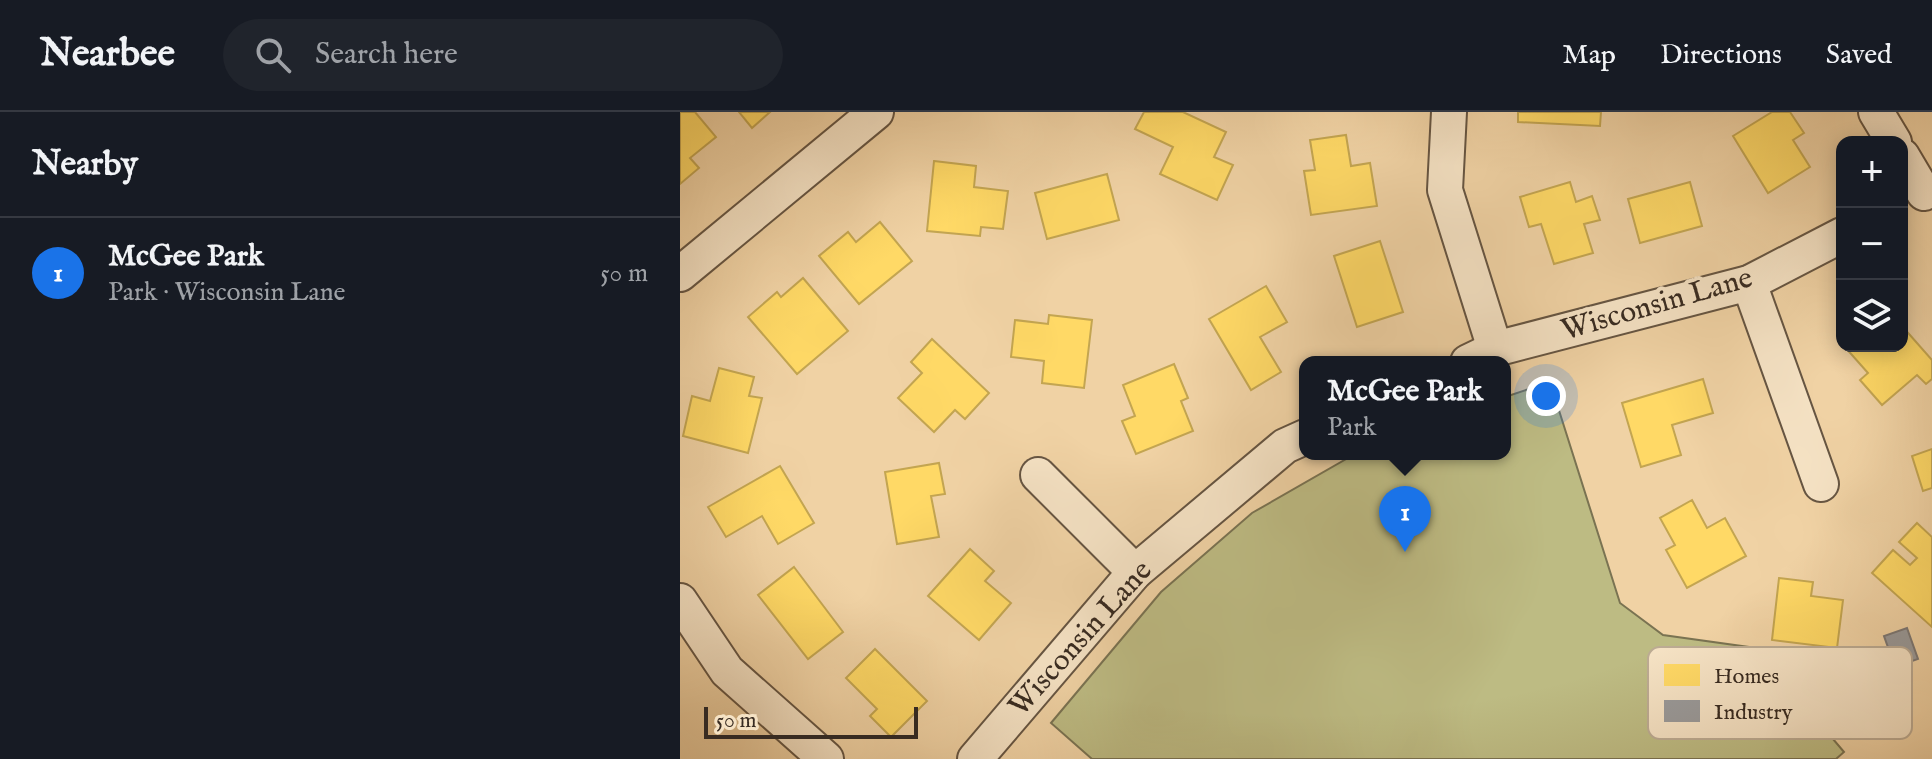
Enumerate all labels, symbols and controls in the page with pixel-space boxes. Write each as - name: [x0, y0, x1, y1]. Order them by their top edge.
- search box: [223, 19, 783, 91]
- text: Nearbee: [40, 31, 175, 79]
- icon: search: [251, 33, 295, 77]
- text: Search here: [315, 36, 458, 74]
- text: Map: [1562, 38, 1616, 73]
- text: Directions: [1660, 38, 1782, 73]
- text: Saved: [1826, 38, 1892, 73]
- map controls: [1836, 136, 1908, 352]
- button: +: [1836, 136, 1908, 208]
- text: Nearby: [32, 143, 138, 186]
- button: −: [1836, 208, 1908, 280]
- text: McGee Park: [108, 238, 264, 276]
- text: 1: [53, 257, 63, 290]
- text: 50 m: [600, 257, 648, 290]
- street label: Wisconsin Lane: [1557, 260, 1757, 350]
- text: Park · Wisconsin Lane: [108, 276, 346, 309]
- button: layers: [1836, 280, 1908, 352]
- popup: [1299, 356, 1511, 460]
- text: McGee Park: [1327, 373, 1483, 411]
- your location: [1526, 376, 1566, 416]
- text: Park: [1327, 411, 1377, 444]
- pin: 1: [1379, 486, 1431, 552]
- street label: Wisconsin Lane: [1001, 553, 1161, 725]
- legend: [1648, 647, 1912, 739]
- text: Homes: [1714, 663, 1779, 691]
- text: Industry: [1714, 699, 1793, 727]
- scale bar: [704, 703, 918, 739]
- text: 50 m: [716, 707, 757, 735]

